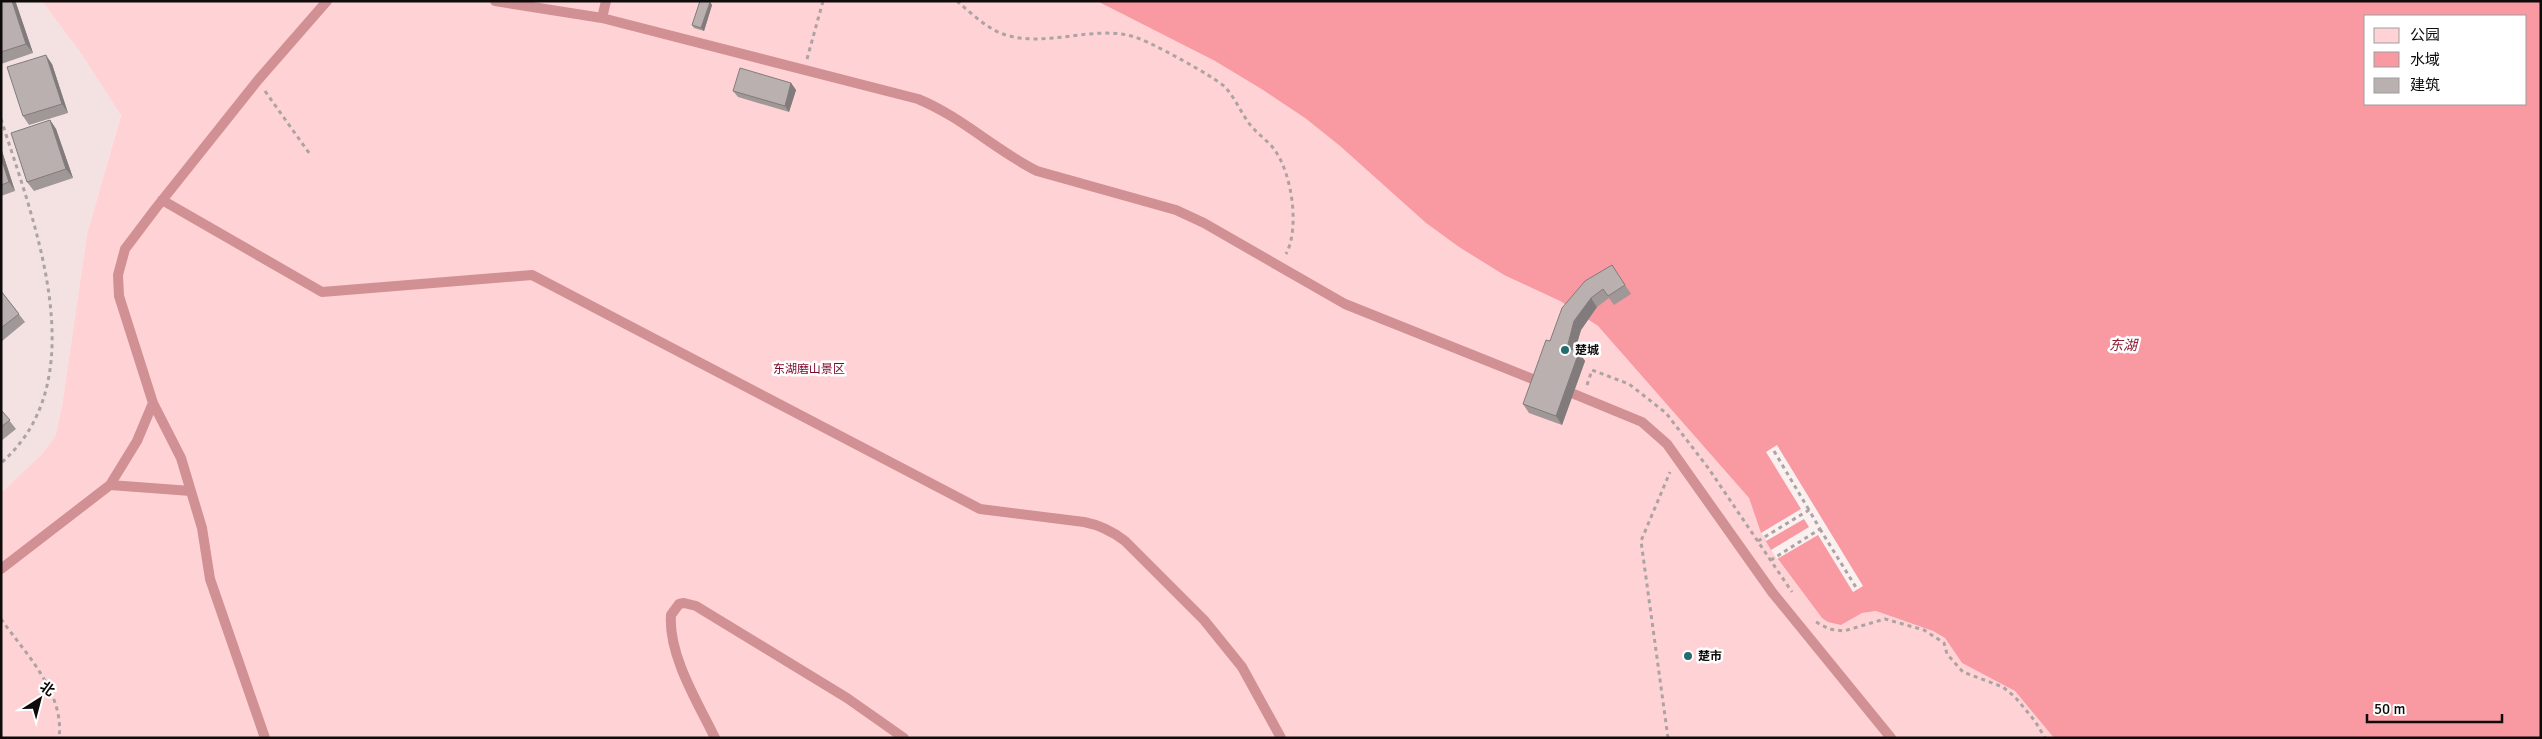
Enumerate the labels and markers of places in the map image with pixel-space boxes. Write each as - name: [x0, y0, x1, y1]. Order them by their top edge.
- place label: 楚城: [1575, 343, 1599, 358]
- marker: 楚城: [1559, 344, 1571, 356]
- place label: 楚市: [1698, 649, 1722, 664]
- marker: 楚市: [1682, 650, 1694, 662]

